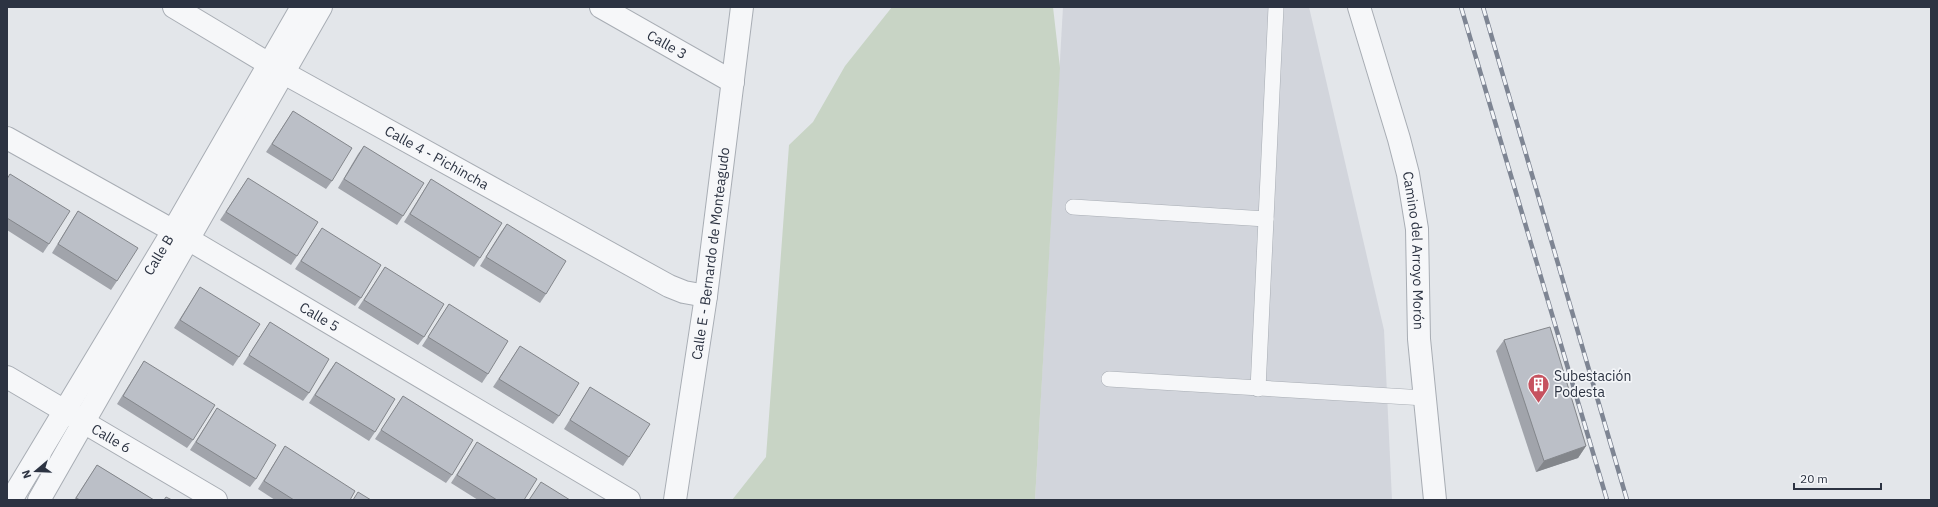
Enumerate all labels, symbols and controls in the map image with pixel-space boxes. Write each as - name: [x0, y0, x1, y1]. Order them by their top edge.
- street label: Calle 3: [644, 26, 690, 63]
- street label: Calle 4 - Pichincha: [382, 122, 493, 194]
- street label: Calle E - Bernardo de Monteagudo: [687, 146, 733, 361]
- street label: Camino del Arroyo Morón: [1399, 170, 1428, 330]
- street label: Calle B: [140, 232, 178, 278]
- street label: Calle 5: [296, 298, 343, 336]
- place label: Subestación Podesta: [1554, 367, 1631, 401]
- building icon: Subestación Podesta: [1525, 371, 1551, 404]
- street label: Calle 6: [88, 420, 134, 457]
- north arrow: [16, 451, 56, 491]
- scale bar: [1794, 465, 1881, 491]
- text: N: [19, 468, 34, 480]
- text: 20 m: [1800, 471, 1828, 486]

